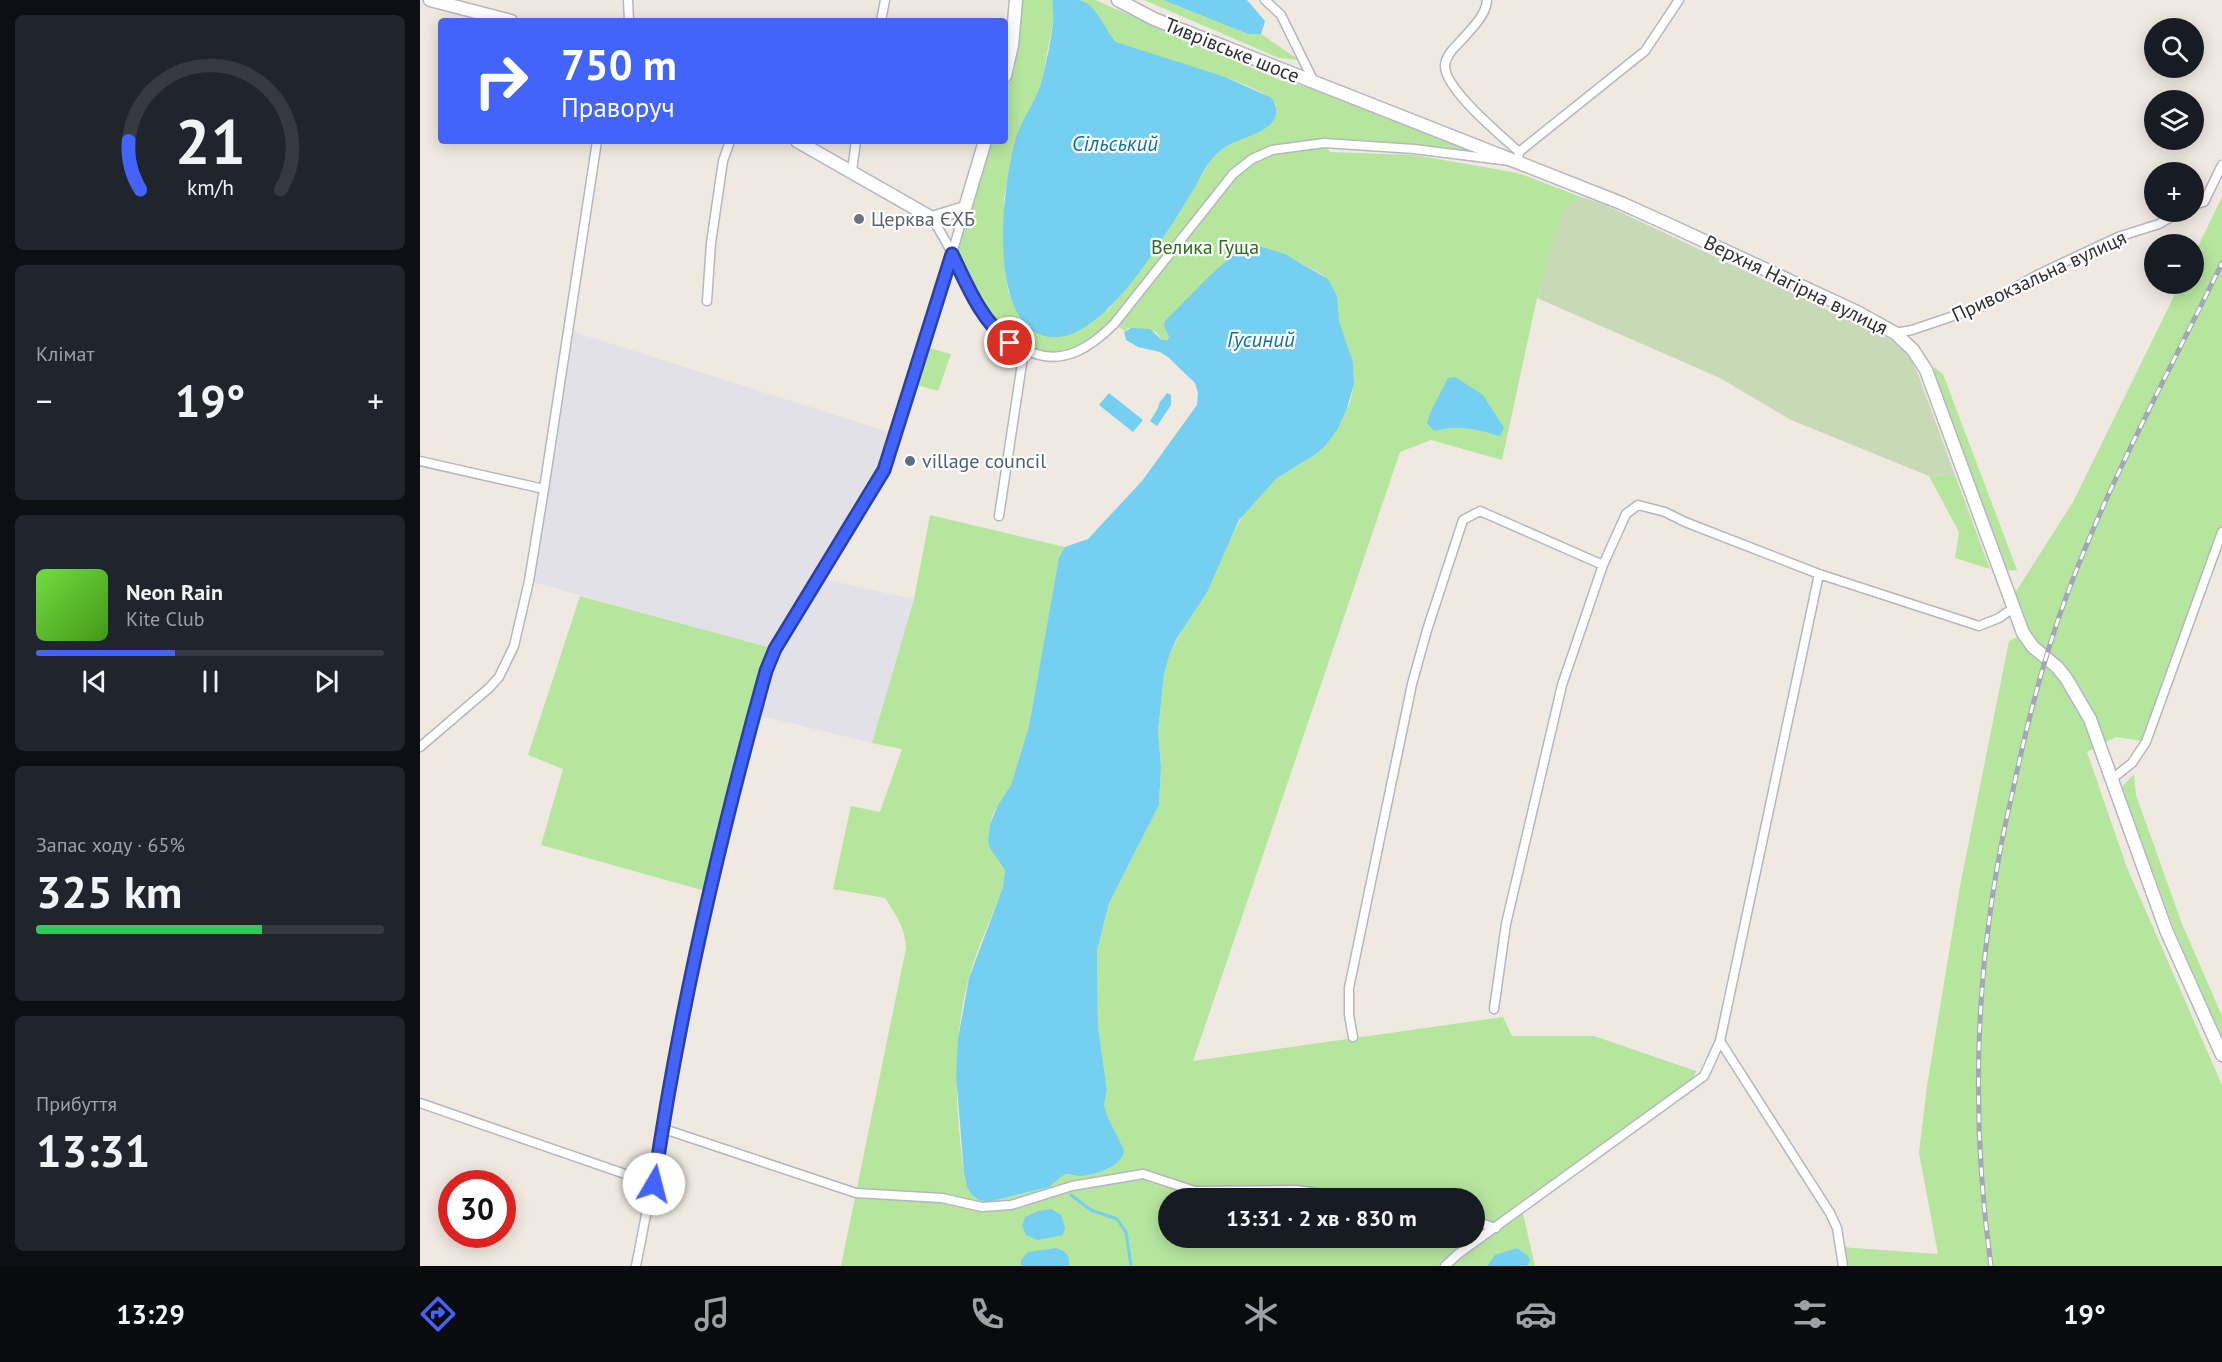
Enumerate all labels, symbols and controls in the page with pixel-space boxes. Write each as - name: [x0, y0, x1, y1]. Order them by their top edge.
- street label: Тиврівське шосе: [1161, 11, 1303, 89]
- map controls: [2144, 18, 2204, 294]
- button: search: [2144, 18, 2204, 78]
- text: 750 m: [561, 37, 677, 92]
- icon: right: [462, 42, 540, 120]
- text: Праворуч: [561, 90, 675, 124]
- button: layers: [2144, 90, 2204, 150]
- text: 21: [175, 100, 245, 181]
- water label: Сільський: [1072, 130, 1158, 157]
- button: +: [2144, 162, 2204, 222]
- text: km/h: [186, 173, 233, 201]
- place label: Церква ЄХБ: [871, 206, 975, 232]
- marker: Церква ЄХБ: [852, 212, 866, 226]
- street label: Привокзальна вулиця: [1948, 224, 2130, 328]
- street label: Верхня Нагірна вулиця: [1700, 229, 1892, 341]
- park label: Велика Гуща: [1151, 234, 1259, 260]
- button: −: [2144, 234, 2204, 294]
- pin: [984, 317, 1035, 368]
- icon: arrive: [993, 326, 1026, 359]
- water label: Гусиний: [1227, 326, 1295, 353]
- text: Клімат: [36, 341, 94, 367]
- text: 19°: [175, 371, 245, 429]
- text: −: [36, 379, 53, 422]
- text: +: [367, 379, 384, 422]
- place label: village council: [922, 448, 1046, 474]
- marker: village council: [903, 454, 917, 468]
- text: Neon Rain: [126, 578, 223, 606]
- text: Kite Club: [126, 606, 204, 632]
- icon: previous: [78, 665, 111, 698]
- icon: pause: [194, 665, 227, 698]
- icon: next: [310, 665, 343, 698]
- text: Запас ходу · 65%: [36, 832, 185, 858]
- text: 325 km: [36, 862, 182, 920]
- text: Прибуття: [36, 1091, 117, 1117]
- text: 13:31: [36, 1121, 150, 1179]
- position arrow: [622, 1152, 686, 1216]
- speed limit sign: 30: [438, 1170, 516, 1248]
- text: 13:31 · 2 хв · 830 m: [1226, 1204, 1417, 1232]
- icon: directions: [417, 1293, 459, 1335]
- icon: music: [691, 1293, 733, 1335]
- icon: phone: [966, 1293, 1008, 1335]
- icon: climate: [1240, 1293, 1282, 1335]
- icon: car: [1515, 1293, 1557, 1335]
- icon: filters: [1789, 1293, 1831, 1335]
- text: 13:29: [116, 1297, 185, 1331]
- text: 19°: [2063, 1297, 2106, 1331]

